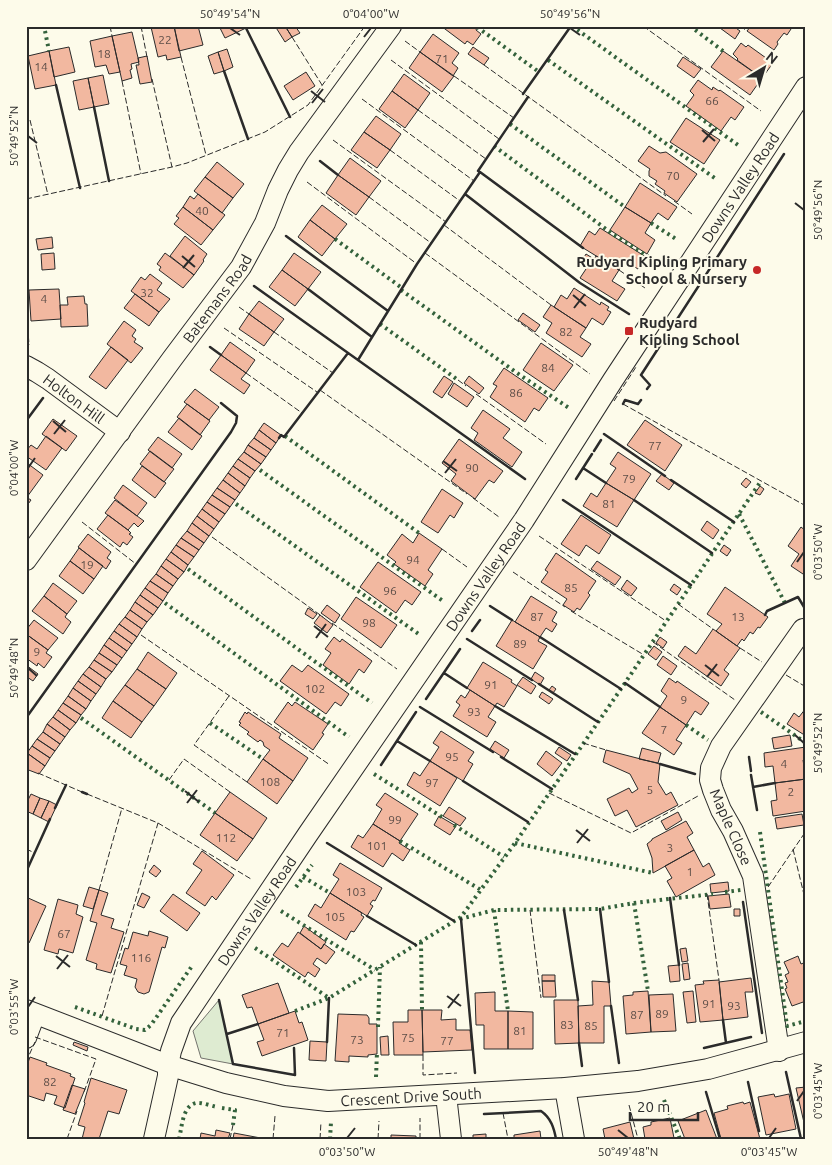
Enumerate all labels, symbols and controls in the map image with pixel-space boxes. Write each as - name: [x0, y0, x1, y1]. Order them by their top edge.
- text: 50°49'54"N: [200, 7, 260, 20]
- text: 0°04'00"W: [343, 7, 399, 20]
- text: 50°49'56"N: [540, 7, 600, 20]
- house number: 22: [158, 33, 172, 46]
- north arrow: [740, 42, 790, 92]
- house number: 18: [97, 47, 111, 60]
- text: N: [763, 48, 781, 67]
- house number: 71: [435, 52, 449, 65]
- house number: 14: [34, 60, 48, 73]
- house number: 66: [705, 94, 719, 107]
- text: 50°49'52"N: [7, 106, 20, 166]
- street label: Downs Valley Road: [698, 129, 782, 245]
- house number: 70: [666, 169, 680, 182]
- text: 50°49'56"N: [811, 180, 824, 240]
- house number: 40: [195, 204, 209, 217]
- street label: Batemans Road: [179, 251, 255, 346]
- place label: Rudyard Kipling Primary School & Nursery: [576, 253, 747, 287]
- marker: Rudyard Kipling Primary School & Nursery: [751, 264, 763, 276]
- house number: 32: [140, 286, 154, 299]
- house number: 4: [41, 292, 48, 305]
- place label: Rudyard Kipling School: [639, 314, 740, 348]
- house number: 82: [559, 325, 573, 338]
- marker: Rudyard Kipling School: [623, 325, 635, 337]
- house number: 84: [541, 361, 555, 374]
- street label: Holton Hill: [40, 370, 108, 426]
- house number: 86: [509, 386, 523, 399]
- house number: 77: [648, 439, 662, 452]
- text: 0°04'00"W: [7, 440, 20, 496]
- house number: 90: [465, 461, 479, 474]
- house number: 79: [622, 472, 636, 485]
- house number: 81: [602, 497, 616, 510]
- street label: Downs Valley Road: [442, 519, 528, 634]
- text: 0°03'50"W: [811, 524, 824, 580]
- house number: 94: [406, 553, 420, 566]
- house number: 19: [80, 558, 94, 571]
- house number: 85: [564, 581, 578, 594]
- house number: 96: [383, 584, 397, 597]
- house number: 87: [530, 610, 544, 623]
- house number: 13: [731, 610, 745, 623]
- house number: 98: [362, 616, 376, 629]
- house number: 89: [513, 637, 527, 650]
- text: 50°49'48"N: [7, 638, 20, 698]
- house number: 9: [34, 645, 40, 658]
- house number: 91: [484, 678, 498, 691]
- house number: 102: [305, 682, 325, 695]
- house number: 9: [681, 693, 687, 706]
- house number: 93: [467, 705, 481, 718]
- text: 50°49'52"N: [811, 713, 824, 773]
- house number: 7: [661, 723, 667, 736]
- house number: 95: [445, 750, 459, 763]
- house number: 4: [781, 757, 788, 770]
- house number: 108: [260, 775, 280, 788]
- house number: 97: [425, 776, 439, 789]
- house number: 5: [647, 783, 653, 796]
- house number: 2: [788, 785, 794, 798]
- street label: Maple Close: [707, 786, 755, 868]
- house number: 99: [388, 813, 402, 826]
- house number: 112: [216, 831, 236, 844]
- house number: 101: [367, 839, 387, 852]
- house number: 3: [667, 841, 673, 854]
- street label: Downs Valley Road: [214, 853, 299, 968]
- house number: 1: [687, 865, 693, 878]
- house number: 103: [346, 885, 366, 898]
- house number: 105: [325, 910, 345, 923]
- house number: 67: [57, 927, 71, 940]
- house number: 116: [131, 951, 151, 964]
- text: 0°03'55"W: [7, 979, 20, 1035]
- house number: 91: [702, 997, 716, 1010]
- house number: 93: [727, 999, 741, 1012]
- house number: 89: [655, 1007, 669, 1020]
- house number: 87: [630, 1008, 644, 1021]
- house number: 83: [560, 1018, 574, 1031]
- house number: 85: [584, 1019, 598, 1032]
- house number: 81: [513, 1024, 527, 1037]
- house number: 71: [276, 1026, 290, 1039]
- house number: 75: [401, 1031, 415, 1044]
- house number: 73: [350, 1033, 364, 1046]
- house number: 77: [440, 1034, 454, 1047]
- text: 0°03'45"W: [811, 1063, 824, 1119]
- house number: 82: [43, 1075, 57, 1088]
- street label: Crescent Drive South: [340, 1084, 482, 1109]
- scale bar: [630, 1090, 697, 1122]
- text: 20 m: [637, 1098, 670, 1115]
- text: 0°03'50"W: [319, 1145, 375, 1158]
- text: 50°49'48"N: [598, 1145, 658, 1158]
- text: 0°03'45"W: [741, 1145, 797, 1158]

